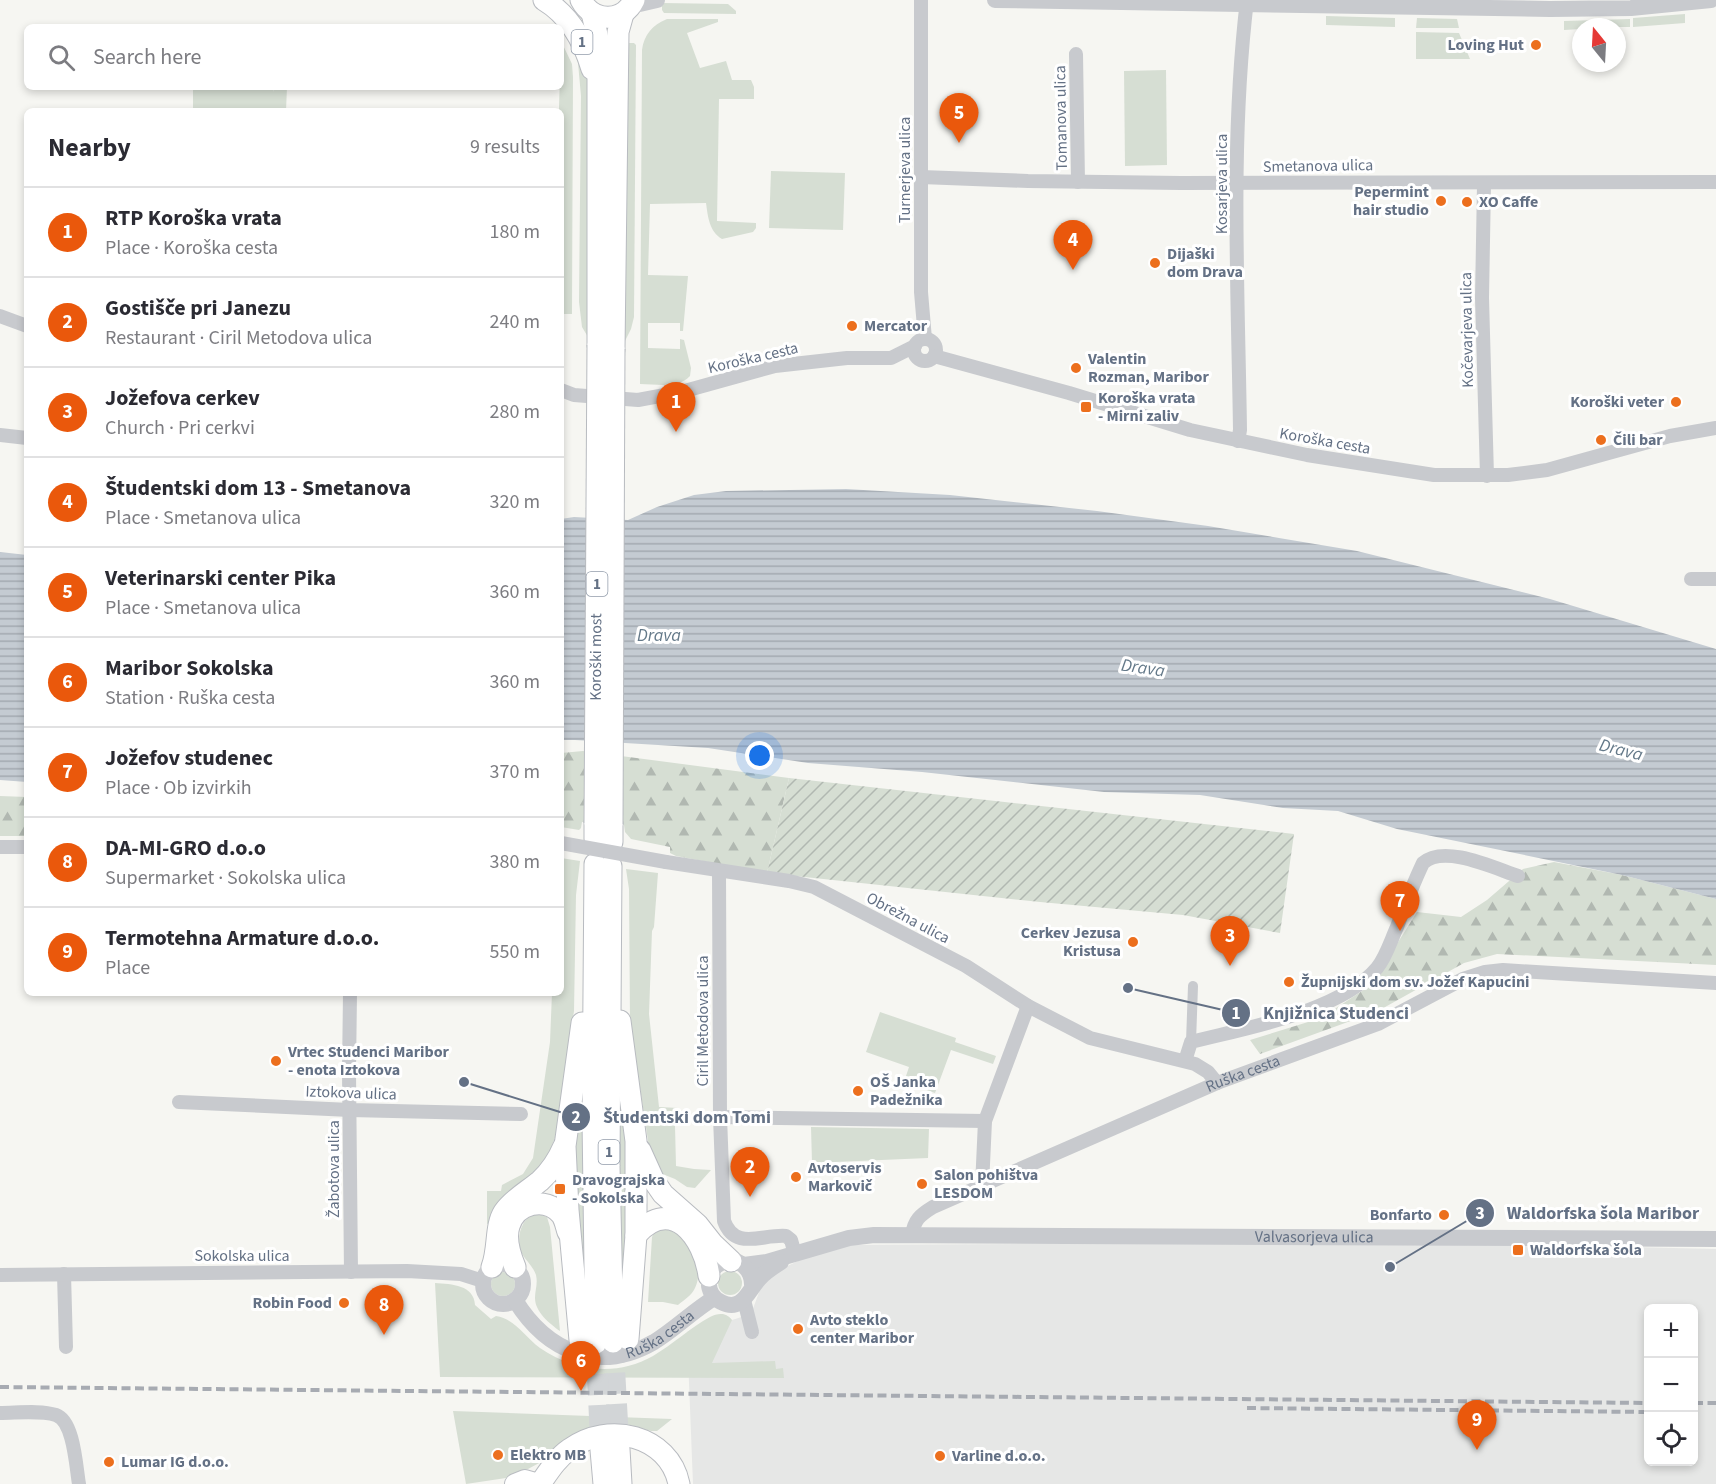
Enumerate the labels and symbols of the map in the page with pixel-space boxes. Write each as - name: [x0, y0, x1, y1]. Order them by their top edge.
- north arrow: [1572, 18, 1626, 72]
- road number: 1: [572, 30, 592, 54]
- place label: Loving Hut: [1448, 34, 1524, 56]
- marker: Loving Hut: [1529, 38, 1543, 52]
- street label: Tomanova ulica: [1049, 65, 1073, 171]
- pin: 5: [940, 94, 978, 143]
- street label: Turnerjeva ulica: [894, 117, 916, 223]
- street label: Kosarjeva ulica: [1211, 134, 1233, 234]
- street label: Smetanova ulica: [1263, 154, 1373, 178]
- place label: Pepermint hair studio: [1353, 181, 1429, 221]
- place label: XO Caffe: [1479, 191, 1538, 213]
- marker: Pepermint hair studio: [1434, 194, 1448, 208]
- marker: XO Caffe: [1460, 195, 1474, 209]
- pin: 4: [1054, 220, 1092, 270]
- place label: Dijaški dom Drava: [1167, 243, 1243, 283]
- marker: Dijaški dom Drava: [1148, 256, 1162, 270]
- street label: Kočevarjeva ulica: [1455, 272, 1479, 388]
- place label: Mercator: [864, 315, 928, 337]
- marker: Mercator: [845, 319, 859, 333]
- street label: Koroška cesta: [706, 337, 800, 379]
- place label: Valentin Rozman, Maribor: [1087, 348, 1209, 388]
- marker: Valentin Rozman, Maribor: [1069, 361, 1083, 375]
- pin: 1: [656, 382, 696, 432]
- place label: Koroška vrata - Mirni zaliv: [1098, 387, 1195, 427]
- place label: Koroški veter: [1570, 391, 1665, 413]
- marker: Koroški veter: [1669, 395, 1683, 409]
- marker: Koroška vrata - Mirni zaliv: [1079, 400, 1093, 414]
- street label: Koroška cesta: [1278, 422, 1372, 460]
- place label: Čili bar: [1613, 429, 1663, 451]
- marker: Čili bar: [1594, 433, 1608, 447]
- road number: 1: [586, 572, 608, 596]
- street label: Koroški most: [585, 613, 607, 701]
- water label: Drava: [637, 623, 681, 648]
- water label: Drava: [1119, 653, 1167, 683]
- water label: Drava: [1597, 733, 1646, 768]
- your location: [745, 741, 774, 770]
- pin: 7: [1380, 882, 1420, 931]
- street label: Obrežna ulica: [862, 887, 954, 949]
- pin: 3: [1210, 916, 1250, 966]
- place label: Cerkev Jezusa Kristusa: [1021, 922, 1121, 962]
- marker: Cerkev Jezusa Kristusa: [1126, 935, 1140, 949]
- street label: Ciril Metodova ulica: [692, 956, 714, 1086]
- place label: Župnijski dom sv. Jožef Kapucini: [1301, 971, 1530, 993]
- marker: Župnijski dom sv. Jožef Kapucini: [1282, 975, 1296, 989]
- callout: Knjižnica Studenci: [1221, 995, 1421, 1031]
- text: 1: [1231, 1001, 1241, 1026]
- text: Knjižnica Studenci: [1263, 1001, 1409, 1026]
- place label: Vrtec Studenci Maribor - enota Iztokova: [287, 1041, 450, 1081]
- street label: Ruška cesta: [1202, 1050, 1283, 1098]
- marker: Vrtec Studenci Maribor - enota Iztokova: [269, 1054, 283, 1068]
- place label: OŠ Janka Padežnika: [870, 1071, 943, 1111]
- street label: Iztokova ulica: [305, 1080, 397, 1106]
- marker: OŠ Janka Padežnika: [851, 1084, 865, 1098]
- callout: Študentski dom Tomi: [561, 1099, 783, 1135]
- text: 2: [571, 1105, 581, 1130]
- text: Študentski dom Tomi: [603, 1105, 771, 1130]
- street label: Žabotova ulica: [323, 1120, 345, 1218]
- road number: 1: [598, 1140, 620, 1164]
- pin: 2: [730, 1148, 770, 1197]
- place label: Avtoservis Markovič: [807, 1157, 882, 1197]
- place label: Salon pohištva LESDOM: [934, 1164, 1038, 1204]
- place label: Dravograjska - Sokolska: [572, 1169, 665, 1209]
- marker: Avtoservis Markovič: [789, 1170, 803, 1184]
- marker: Salon pohištva LESDOM: [915, 1177, 929, 1191]
- marker: Dravograjska - Sokolska: [553, 1182, 567, 1196]
- callout: Waldorfska šola Maribor: [1465, 1195, 1711, 1231]
- text: 3: [1475, 1201, 1485, 1226]
- text: Waldorfska šola Maribor: [1507, 1201, 1700, 1226]
- place label: Bonfarto: [1370, 1204, 1432, 1226]
- marker: Bonfarto: [1437, 1208, 1451, 1222]
- street label: Valvasorjeva ulica: [1255, 1226, 1374, 1248]
- place label: Waldorfska šola: [1530, 1239, 1642, 1261]
- marker: Waldorfska šola: [1511, 1243, 1525, 1257]
- street label: Sokolska ulica: [194, 1245, 290, 1267]
- pin: 8: [364, 1286, 404, 1335]
- place label: Robin Food: [253, 1292, 332, 1314]
- marker: Robin Food: [337, 1296, 351, 1310]
- street label: Ruška cesta: [623, 1305, 699, 1364]
- place label: Avto steklo center Maribor: [809, 1309, 915, 1349]
- marker: Avto steklo center Maribor: [791, 1322, 805, 1336]
- pin: 6: [562, 1342, 600, 1391]
- pin: 9: [1458, 1400, 1496, 1450]
- place label: Elektro MB: [510, 1444, 586, 1466]
- place label: Varline d.o.o.: [951, 1445, 1045, 1467]
- marker: Elektro MB: [491, 1448, 505, 1462]
- marker: Varline d.o.o.: [933, 1449, 947, 1463]
- place label: Lumar IG d.o.o.: [121, 1451, 229, 1473]
- marker: Lumar IG d.o.o.: [102, 1455, 116, 1469]

